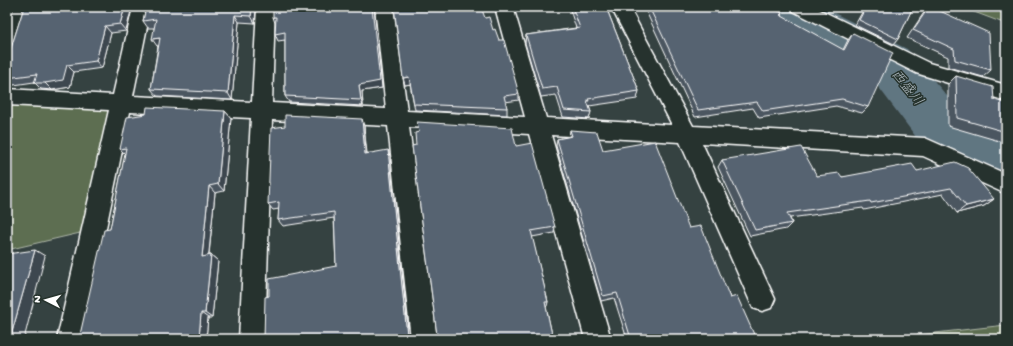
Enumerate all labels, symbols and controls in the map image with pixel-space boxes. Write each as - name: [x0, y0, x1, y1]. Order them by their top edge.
- water label: 西盛川: [886, 66, 927, 110]
- north arrow: [26, 280, 66, 320]
- text: N: [32, 295, 44, 303]

